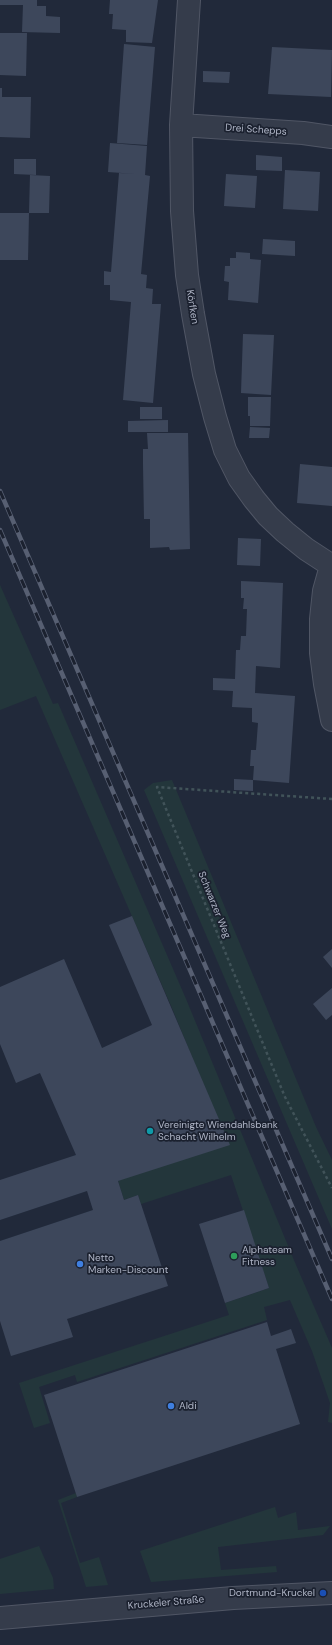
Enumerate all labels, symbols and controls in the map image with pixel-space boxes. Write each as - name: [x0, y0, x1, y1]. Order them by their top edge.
- street label: Drei Schepps: [225, 122, 287, 138]
- street label: Körfken: [183, 289, 201, 325]
- street label: Schwarzer Weg: [195, 870, 233, 940]
- place label: Vereinigte Wiendahlsbank Schacht Wilhelm: [158, 1119, 278, 1142]
- marker: Vereinigte Wiendahlsbank Schacht Wilhelm: [145, 1126, 155, 1136]
- place label: Alphateam Fitness: [242, 1244, 292, 1268]
- marker: Alphateam Fitness: [229, 1251, 239, 1261]
- place label: Netto Marken-Discount: [88, 1252, 168, 1276]
- marker: Netto Marken-Discount: [75, 1259, 85, 1269]
- place label: Aldi: [179, 1400, 197, 1412]
- marker: Aldi: [166, 1401, 176, 1411]
- place label: Dortmund-Kruckel: [229, 1587, 315, 1599]
- marker: Dortmund-Kruckel: [318, 1588, 328, 1598]
- street label: Kruckeler Straße: [127, 1594, 205, 1612]

